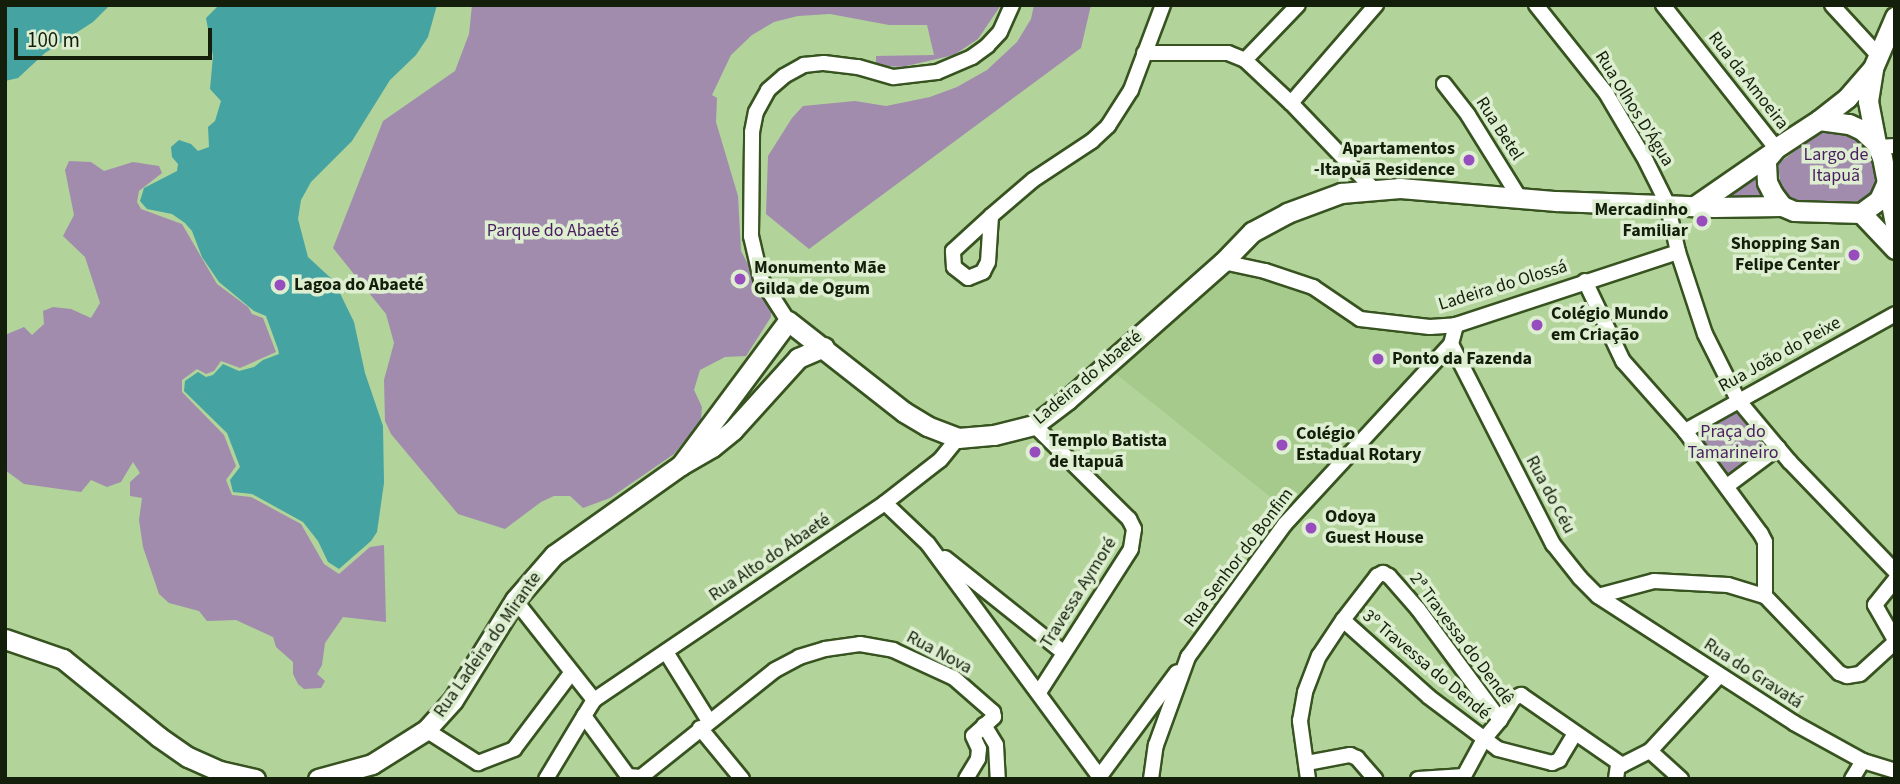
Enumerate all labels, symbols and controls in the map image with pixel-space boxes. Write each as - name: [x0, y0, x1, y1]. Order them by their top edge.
- scale bar: [18, 14, 215, 58]
- text: 100 m: [27, 25, 80, 55]
- street label: Rua da Amoeira: [1703, 28, 1793, 134]
- street label: Rua Olhos D'Água: [1590, 47, 1678, 171]
- street label: Rua Betel: [1471, 93, 1527, 165]
- place label: Apartamentos -Itapuã Residence: [1314, 139, 1455, 182]
- park label: Largo de Itapuã: [1804, 145, 1868, 188]
- marker: Apartamentos -Itapuã Residence: [1461, 152, 1477, 168]
- place label: Mercadinho Familiar: [1594, 200, 1688, 242]
- marker: Mercadinho Familiar: [1694, 213, 1710, 229]
- park label: Parque do Abaeté: [487, 220, 619, 242]
- place label: Shopping San Felipe Center: [1731, 234, 1840, 276]
- marker: Shopping San Felipe Center: [1846, 247, 1862, 263]
- street label: Ladeira do Olossá: [1436, 256, 1570, 316]
- place label: Monumento Mãe Gilda de Ogum: [754, 258, 886, 300]
- marker: Monumento Mãe Gilda de Ogum: [732, 271, 748, 287]
- place label: Lagoa do Abaeté: [294, 274, 424, 296]
- marker: Lagoa do Abaeté: [272, 277, 288, 293]
- place label: Colégio Mundo em Criação: [1551, 304, 1668, 346]
- street label: Rua João do Peixe: [1715, 312, 1845, 398]
- marker: Colégio Mundo em Criação: [1529, 317, 1545, 333]
- street label: Ladeira do Abaeté: [1029, 326, 1147, 430]
- place label: Ponto da Fazenda: [1392, 348, 1532, 370]
- marker: Ponto da Fazenda: [1370, 351, 1386, 367]
- park label: Praça do Tamarineiro: [1687, 422, 1779, 464]
- place label: Colégio Estadual Rotary: [1296, 424, 1421, 466]
- place label: Templo Batista de Itapuã: [1049, 431, 1167, 474]
- marker: Colégio Estadual Rotary: [1274, 437, 1290, 453]
- marker: Templo Batista de Itapuã: [1027, 444, 1043, 460]
- street label: Rua do Céu: [1520, 452, 1580, 538]
- street label: Rua Senhor do Bonfim: [1180, 484, 1298, 632]
- place label: Odoya Guest House: [1325, 507, 1424, 550]
- street label: Rua Alto do Abaeté: [705, 509, 835, 607]
- marker: Odoya Guest House: [1303, 520, 1319, 536]
- street label: Travessa Aymoré: [1036, 534, 1122, 652]
- street label: Rua Ladeira do Mirante: [430, 568, 546, 722]
- street label: 2ª Travessa do Dendê: [1404, 569, 1518, 709]
- street label: 3º Travessa do Dendé: [1358, 605, 1494, 725]
- street label: Rua Nova: [903, 627, 975, 679]
- street label: Rua do Gravatá: [1699, 634, 1807, 714]

